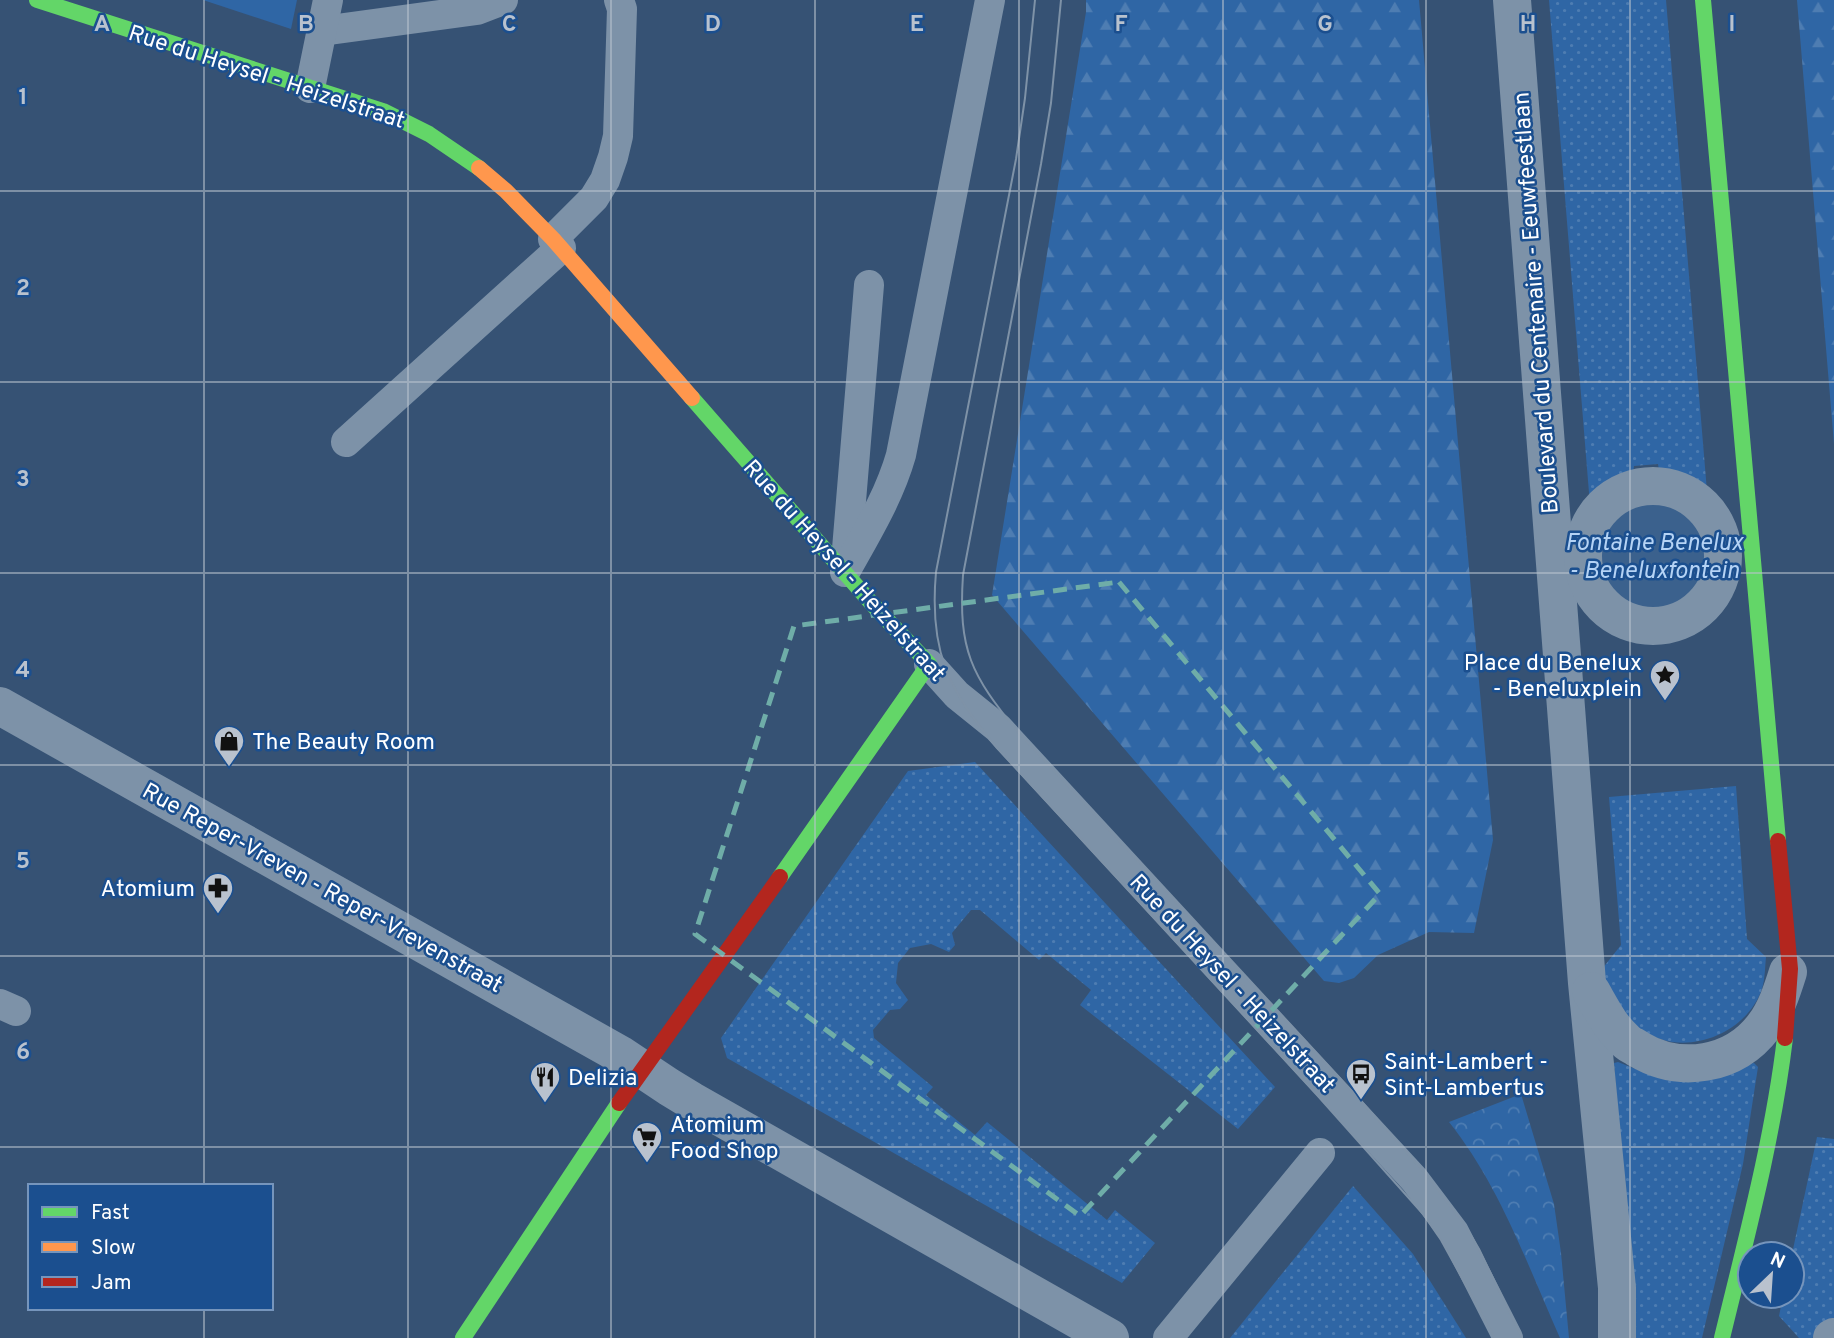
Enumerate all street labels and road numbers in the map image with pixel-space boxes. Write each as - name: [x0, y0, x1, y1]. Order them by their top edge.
- street label: Rue du Heysel - Heizelstraat: [124, 20, 408, 137]
- street label: Boulevard du Centenaire - Eeuwfeestlaan: [1508, 91, 1567, 515]
- street label: Rue du Heysel - Heizelstraat: [736, 455, 951, 689]
- street label: Rue Reper-Vreven - Reper-Vrevenstraat: [136, 778, 507, 1001]
- street label: Rue du Heysel - Heizelstraat: [1122, 869, 1340, 1100]

